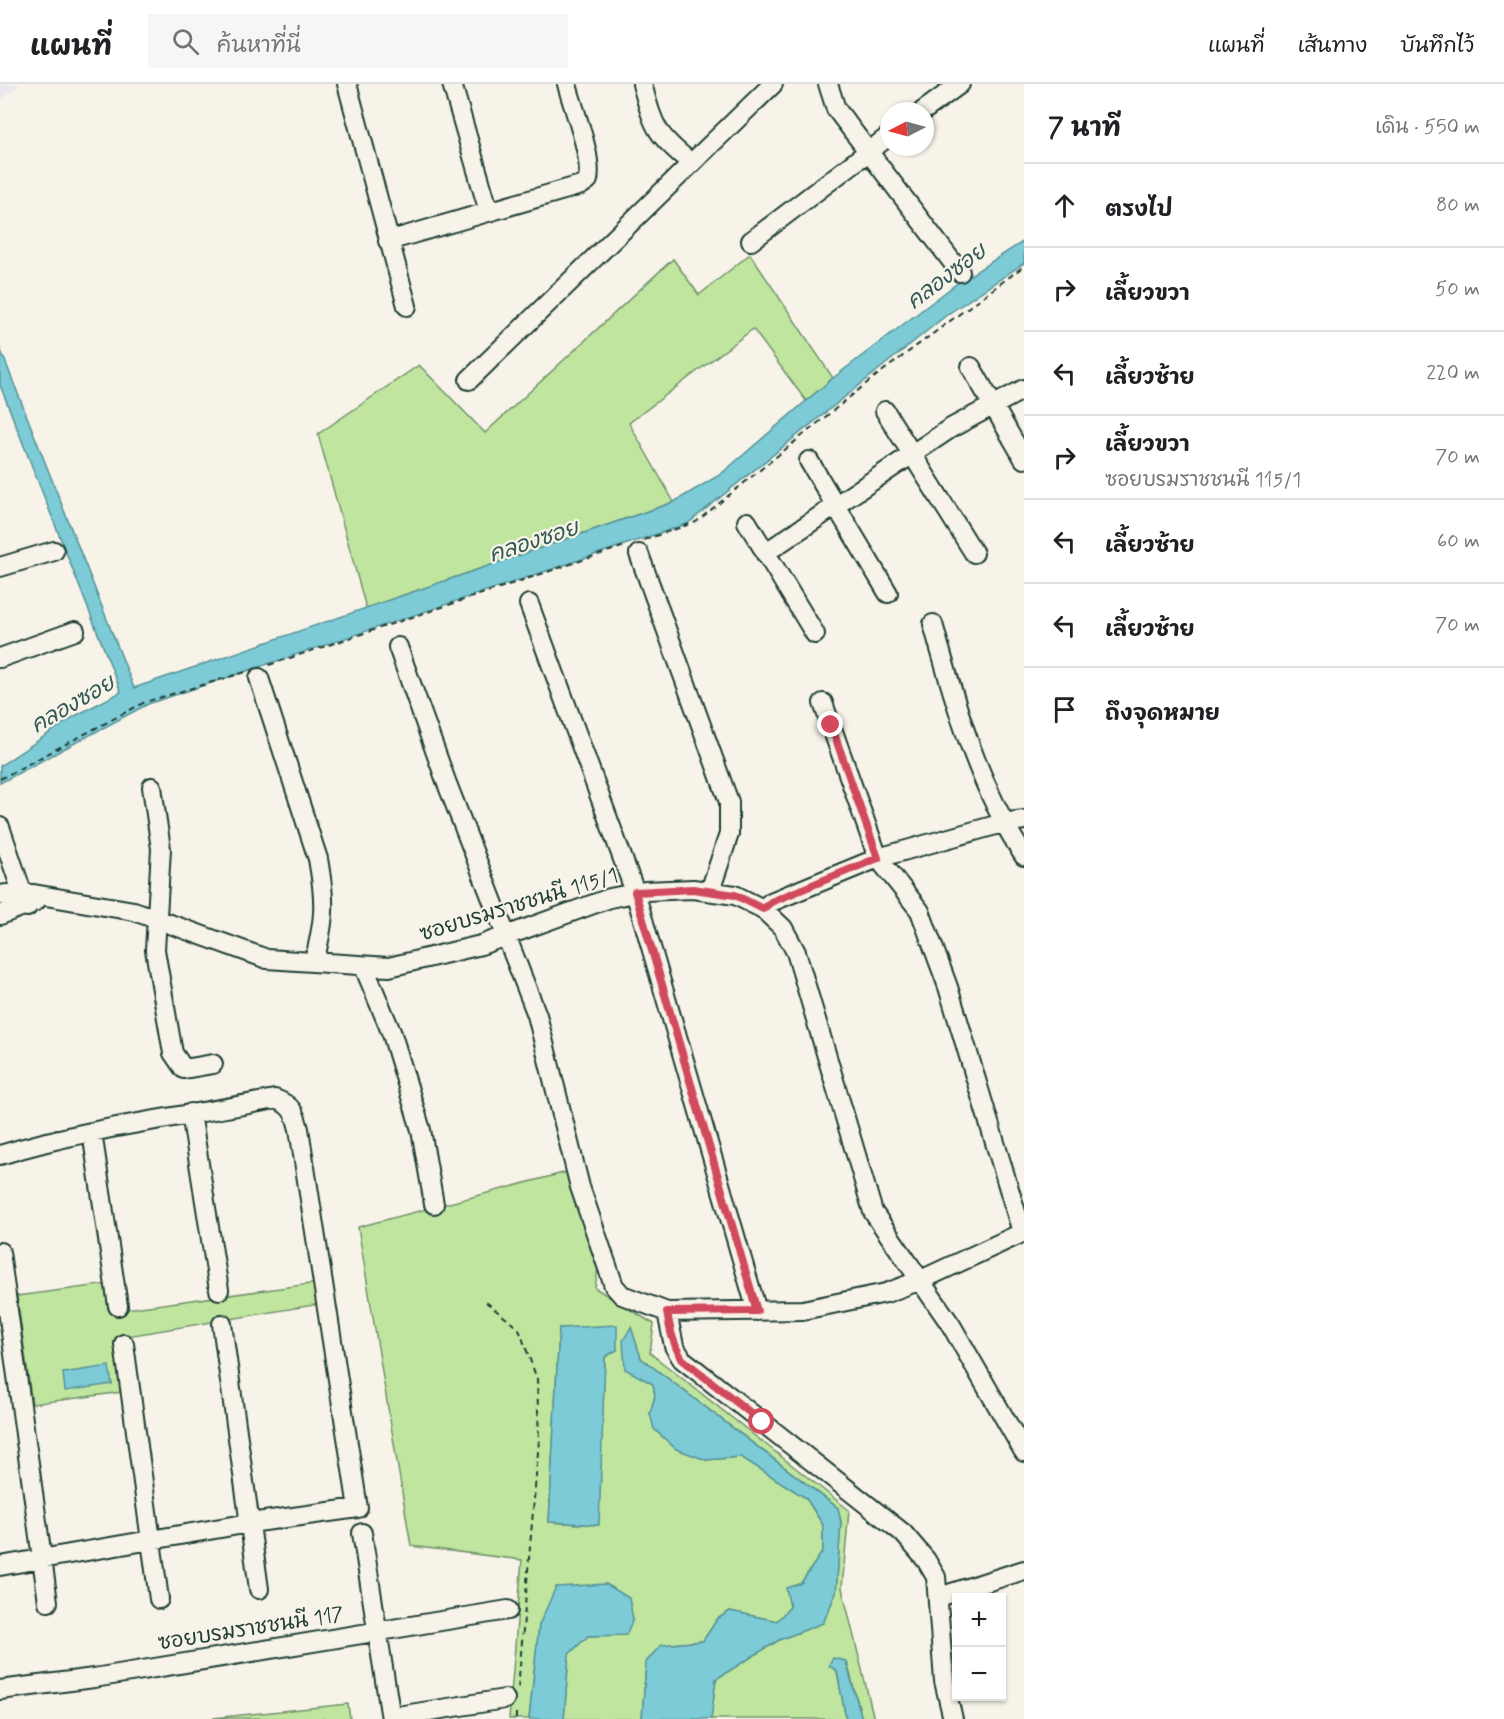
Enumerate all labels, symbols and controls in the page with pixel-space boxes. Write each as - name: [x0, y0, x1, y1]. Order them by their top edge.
- search box: [148, 14, 568, 68]
- icon: search: [169, 25, 202, 58]
- text: แผนที่: [30, 29, 112, 66]
- text: ค้นหาที่นี่: [217, 32, 301, 60]
- text: แผนที่: [1208, 32, 1265, 60]
- text: เส้นทาง: [1298, 32, 1367, 60]
- text: บันทึกไว้: [1400, 32, 1474, 60]
- north arrow: [880, 102, 934, 156]
- text: 7 นาที: [1048, 112, 1121, 146]
- text: เดิน · 550 m: [1375, 114, 1480, 141]
- icon: ahead: [1048, 189, 1081, 222]
- text: 80 m: [1436, 192, 1480, 219]
- text: ตรงไป: [1105, 196, 1173, 224]
- water label: คลองซอย: [902, 236, 994, 316]
- icon: right: [1048, 273, 1081, 306]
- text: 50 m: [1435, 276, 1480, 303]
- text: เลี้ยวขวา: [1105, 280, 1189, 308]
- icon: left: [1048, 357, 1081, 390]
- text: 220 m: [1426, 360, 1480, 387]
- text: เลี้ยวซ้าย: [1105, 364, 1195, 392]
- text: เลี้ยวขวา: [1105, 431, 1189, 459]
- icon: right: [1048, 441, 1081, 474]
- text: 70 m: [1435, 444, 1480, 471]
- text: ซอยบรมราชชนนี 115/1: [1105, 467, 1301, 494]
- water label: คลองซอย: [486, 514, 585, 570]
- icon: left: [1048, 525, 1081, 558]
- text: 60 m: [1437, 528, 1480, 555]
- text: เลี้ยวซ้าย: [1105, 532, 1195, 560]
- icon: left: [1048, 609, 1081, 642]
- text: 70 m: [1435, 612, 1480, 639]
- text: เลี้ยวซ้าย: [1105, 616, 1195, 644]
- water label: คลองซอย: [26, 669, 122, 740]
- icon: arrive: [1048, 693, 1081, 726]
- text: ถึงจุดหมาย: [1105, 700, 1220, 728]
- route end: [817, 711, 843, 737]
- street label: ซอยบรมราชชนนี 115/1: [416, 862, 622, 948]
- route start: [748, 1408, 774, 1434]
- map controls: [952, 1593, 1006, 1701]
- button: +: [952, 1593, 1006, 1647]
- street label: ซอยบรมราชชนนี 117: [156, 1601, 346, 1657]
- button: −: [952, 1647, 1006, 1701]

